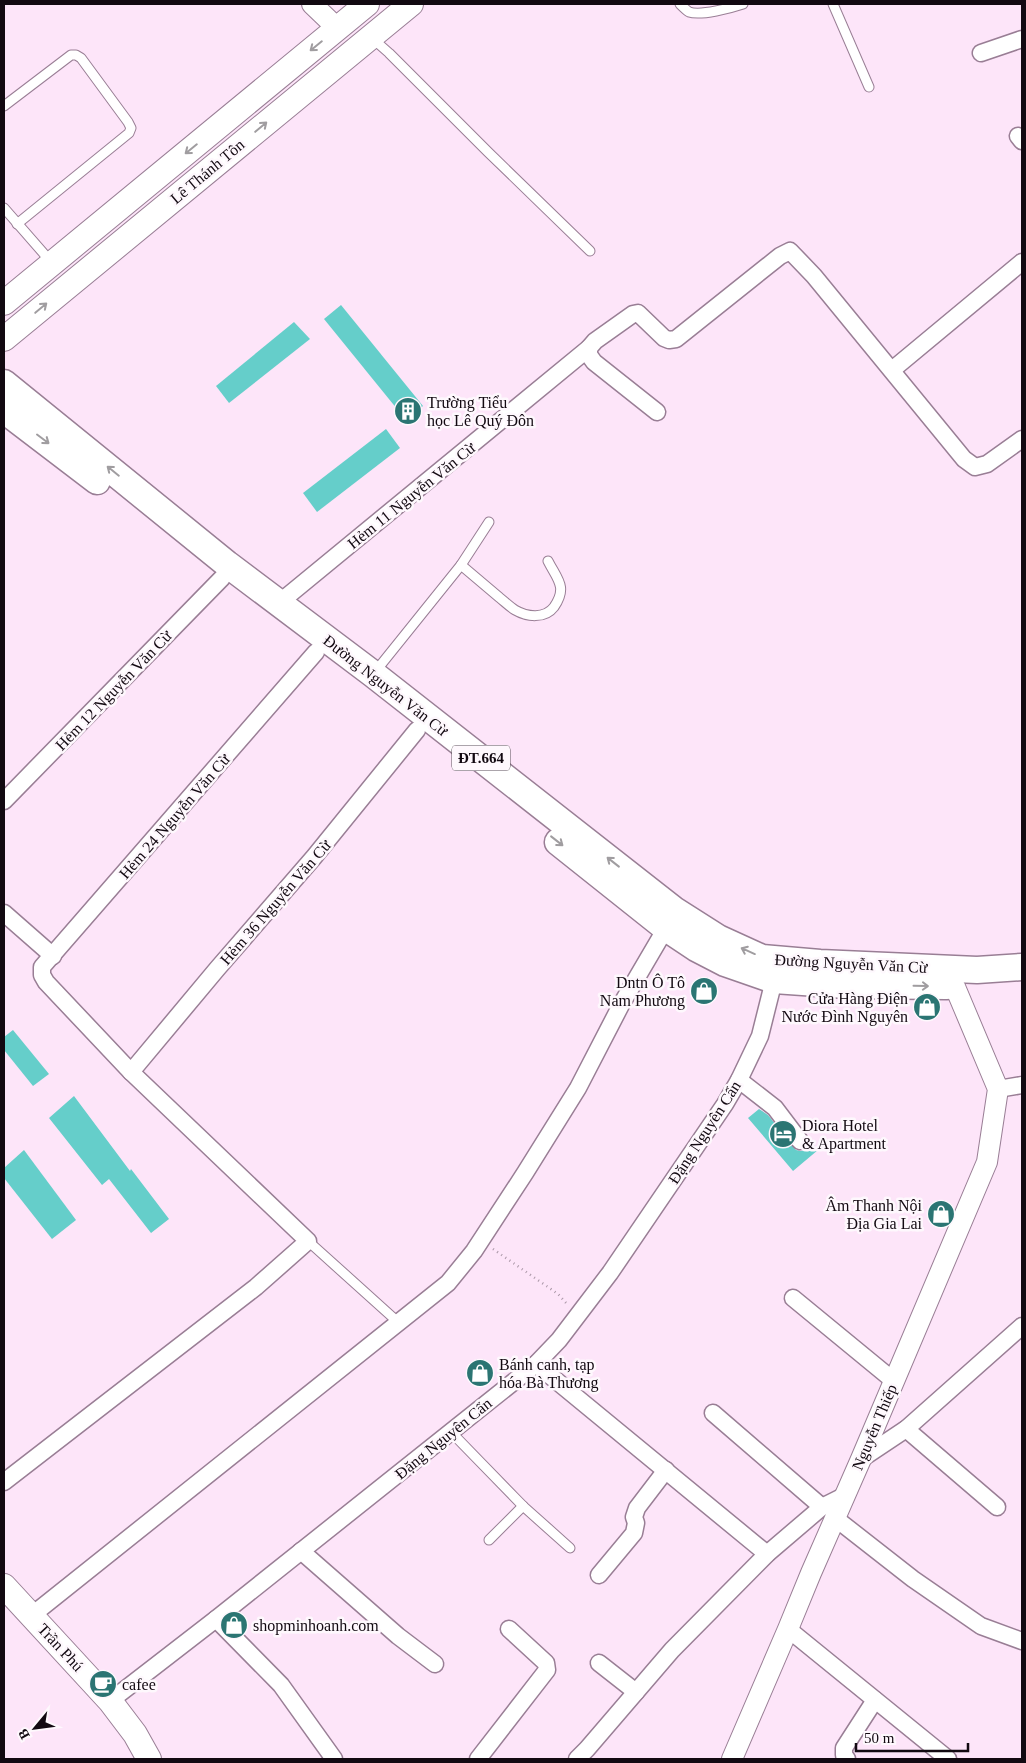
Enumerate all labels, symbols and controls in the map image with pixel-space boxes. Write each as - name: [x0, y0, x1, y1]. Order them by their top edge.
- one-way arrow: [310, 40, 323, 51]
- one-way arrow: [254, 121, 267, 132]
- street label: Lê Thánh Tôn: [167, 136, 248, 207]
- one-way arrow: [184, 143, 197, 154]
- one-way arrow: [35, 302, 48, 314]
- place label: Trường Tiểu học Lê Quý Đôn: [427, 394, 534, 430]
- building icon: Trường Tiểu học Lê Quý Đôn: [393, 396, 423, 426]
- one-way arrow: [36, 434, 49, 445]
- street label: Hẻm 11 Nguyễn Văn Cừ: [344, 438, 480, 553]
- one-way arrow: [106, 466, 119, 477]
- street label: Hẻm 12 Nguyễn Văn Cừ: [52, 626, 177, 754]
- street label: Đường Nguyễn Văn Cừ: [320, 632, 452, 741]
- road number: ĐT.664: [452, 746, 510, 770]
- street label: Hẻm 24 Nguyễn Văn Cừ: [116, 750, 235, 883]
- street label: Hẻm 36 Nguyễn Văn Cừ: [217, 836, 336, 969]
- one-way arrow: [550, 836, 564, 846]
- one-way arrow: [606, 857, 620, 867]
- one-way arrow: [741, 946, 756, 956]
- street label: Đường Nguyễn Văn Cừ: [774, 951, 929, 977]
- place label: Dntn Ô Tô Nam Phương: [600, 973, 685, 1010]
- shop icon: Dntn Ô Tô Nam Phương: [689, 976, 719, 1006]
- one-way arrow: [912, 981, 929, 991]
- place label: Cửa Hàng Điện Nước Đình Nguyên: [782, 990, 908, 1026]
- shop icon: Cửa Hàng Điện Nước Đình Nguyên: [912, 992, 942, 1022]
- street label: Đặng Nguyên Cẩn: [665, 1078, 745, 1187]
- place label: Diora Hotel & Apartment: [802, 1117, 887, 1153]
- hotel icon: Diora Hotel & Apartment: [768, 1119, 798, 1149]
- place label: Âm Thanh Nội Địa Gia Lai: [825, 1196, 923, 1232]
- shop icon: Âm Thanh Nội Địa Gia Lai: [926, 1199, 956, 1229]
- place label: Bánh canh, tạp hóa Bà Thương: [499, 1356, 599, 1392]
- shop icon: Bánh canh, tạp hóa Bà Thương: [465, 1358, 495, 1388]
- street label: Nguyễn Thiếp: [849, 1382, 901, 1473]
- street label: Đặng Nguyên Cẩn: [392, 1394, 496, 1483]
- shop icon: shopminhoanh.com: [219, 1610, 249, 1640]
- place label: shopminhoanh.com: [253, 1617, 379, 1635]
- street label: Trần Phú: [34, 1620, 87, 1675]
- cafe icon: cafee: [88, 1669, 118, 1699]
- place label: cafee: [122, 1676, 156, 1693]
- north arrow: [10, 1703, 60, 1753]
- scale bar: [856, 1720, 968, 1752]
- text: B: [15, 1726, 33, 1742]
- text: 50 m: [864, 1730, 895, 1746]

